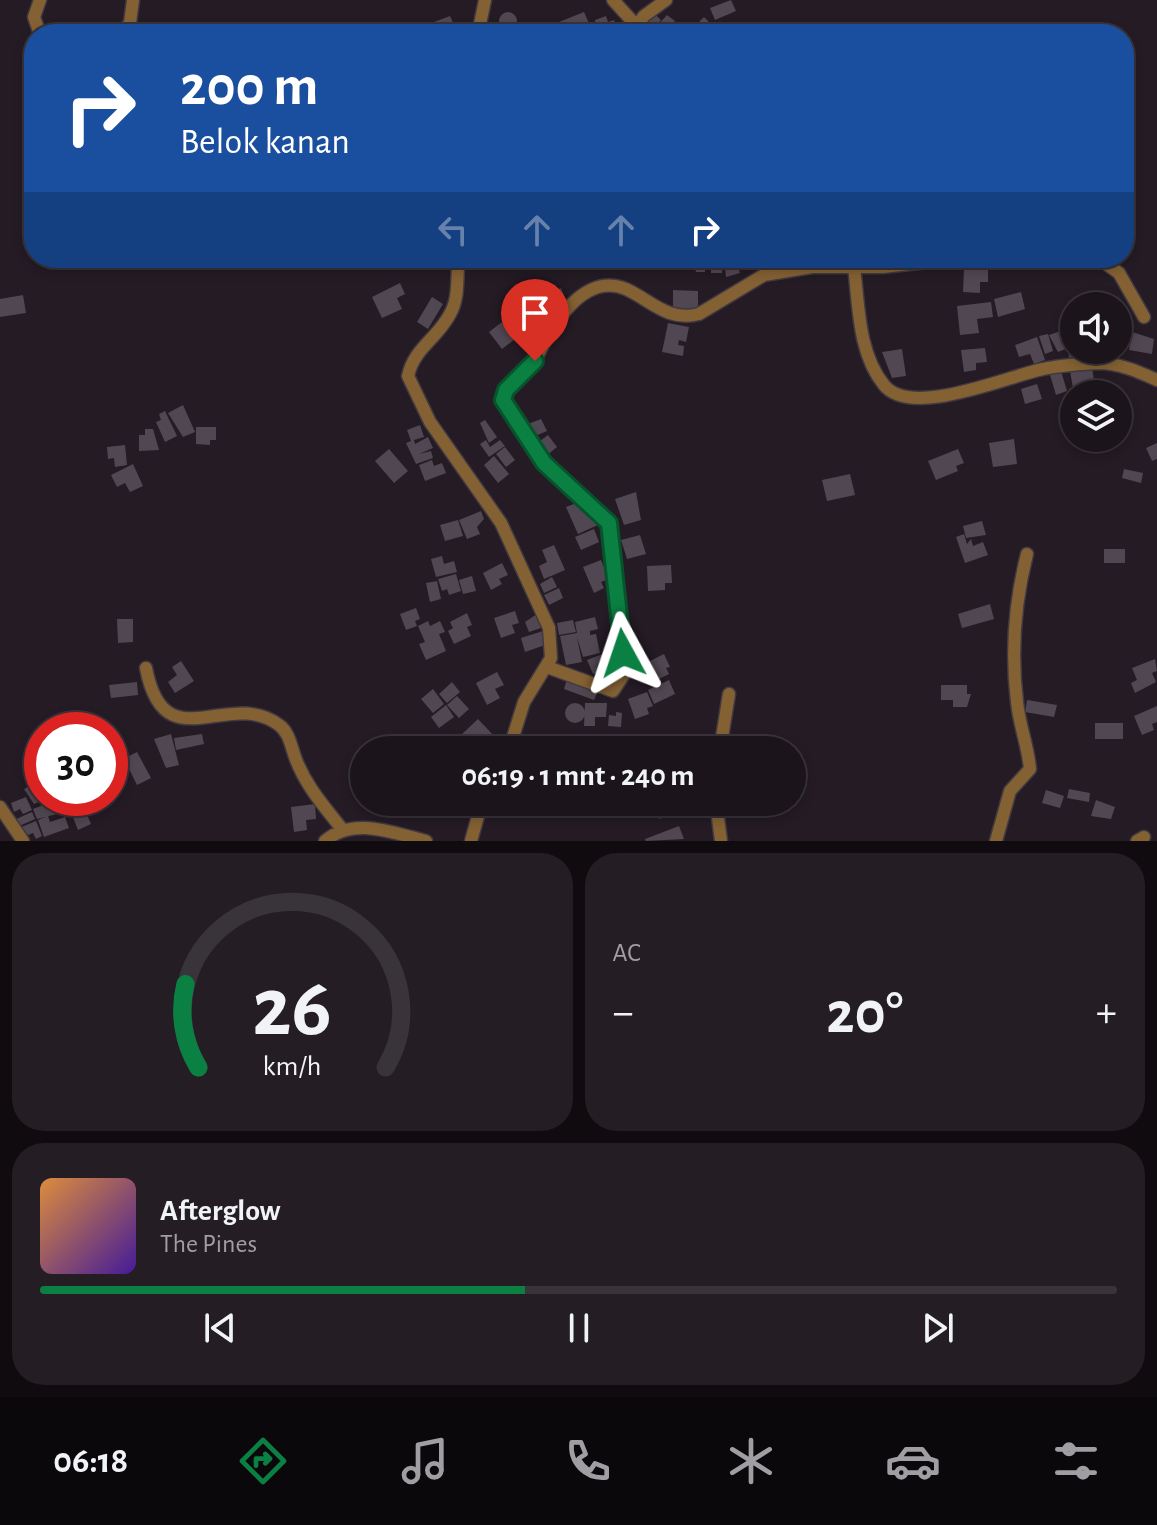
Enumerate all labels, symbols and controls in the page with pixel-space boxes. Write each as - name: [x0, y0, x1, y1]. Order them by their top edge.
- icon: right: [48, 56, 152, 160]
- text: 200 m: [180, 59, 318, 115]
- text: Belok kanan: [180, 124, 350, 160]
- icon: left: [431, 208, 475, 252]
- icon: ahead: [515, 208, 559, 252]
- icon: ahead: [599, 208, 643, 252]
- icon: right: [683, 208, 727, 252]
- pin: [501, 279, 569, 361]
- icon: arrive: [513, 291, 557, 335]
- map controls: [1060, 292, 1132, 452]
- button: sound: [1060, 292, 1132, 364]
- button: layers: [1060, 380, 1132, 452]
- position arrow: [581, 611, 665, 695]
- speed limit sign: 30: [24, 712, 128, 816]
- text: 06:19 · 1 mnt · 240 m: [461, 761, 695, 791]
- text: AC: [613, 940, 641, 966]
- text: 26: [253, 967, 332, 1051]
- text: 20°: [826, 984, 903, 1044]
- text: −: [613, 991, 634, 1035]
- text: +: [1096, 991, 1117, 1035]
- text: km/h: [263, 1052, 322, 1081]
- text: Afterglow: [160, 1196, 281, 1226]
- text: The Pines: [160, 1231, 257, 1257]
- icon: previous: [198, 1306, 242, 1350]
- icon: pause: [557, 1306, 601, 1350]
- icon: next: [916, 1306, 960, 1350]
- icon: directions: [235, 1433, 291, 1489]
- icon: music: [397, 1433, 453, 1489]
- icon: phone: [560, 1433, 616, 1489]
- icon: climate: [723, 1433, 779, 1489]
- icon: car: [885, 1433, 941, 1489]
- icon: filters: [1048, 1433, 1104, 1489]
- text: 06:18: [53, 1443, 128, 1479]

